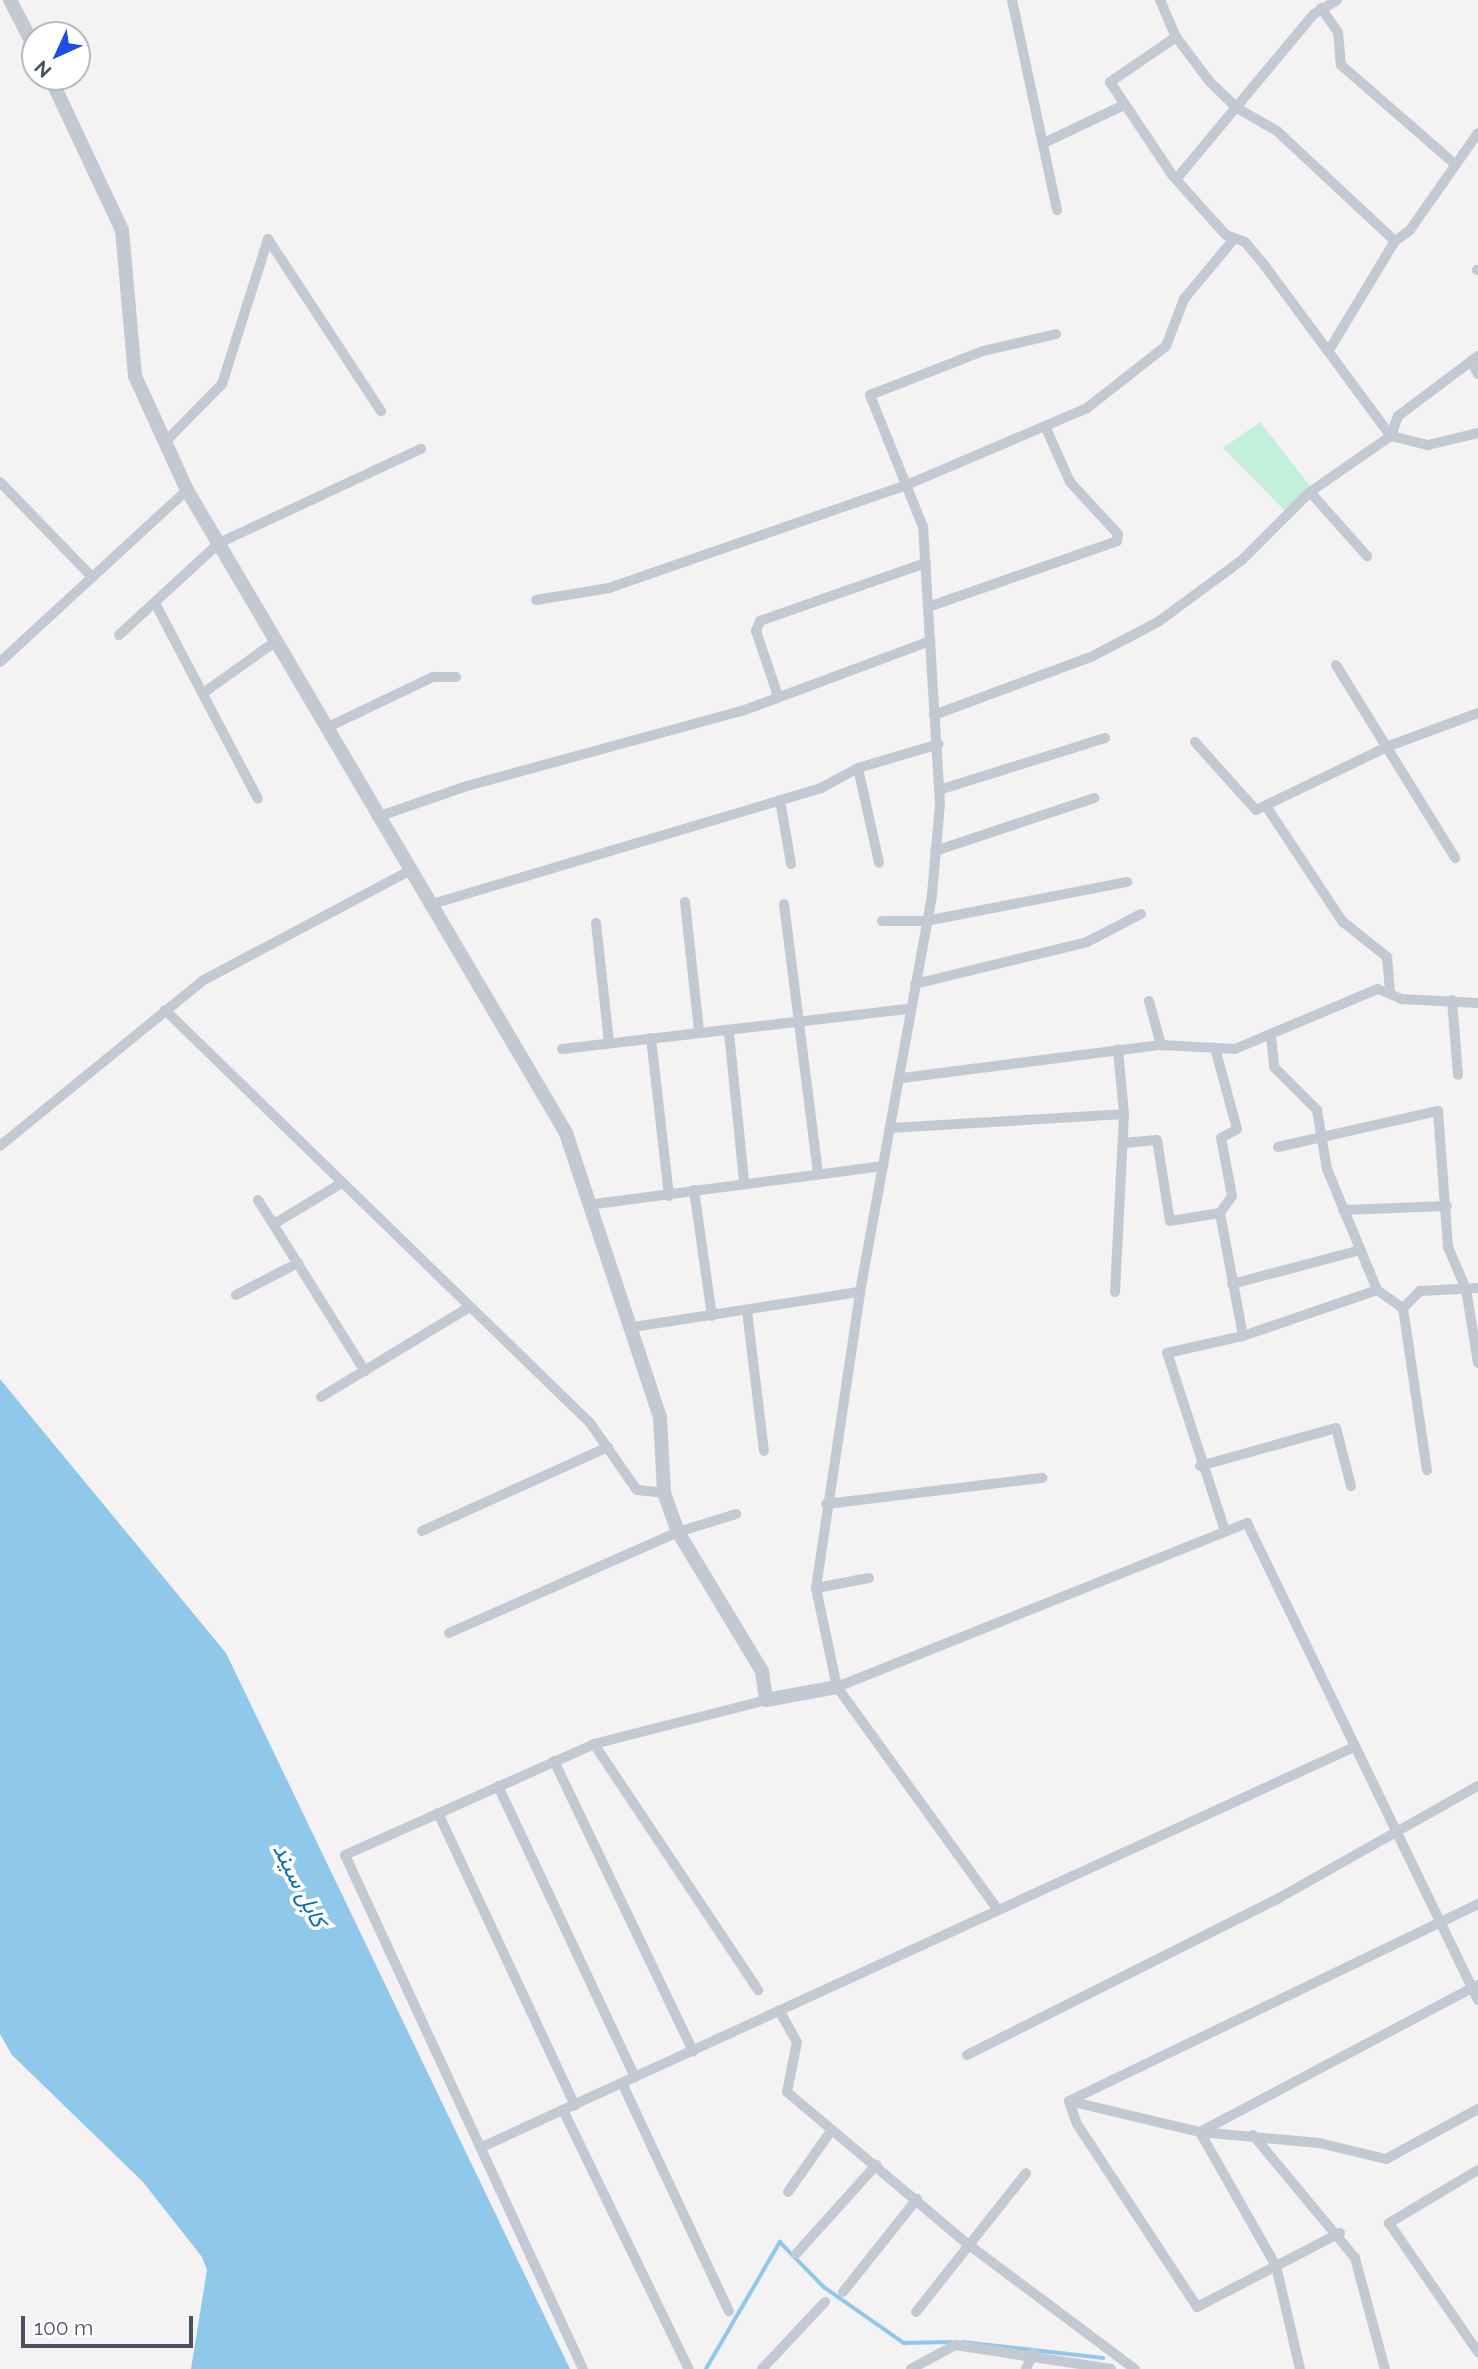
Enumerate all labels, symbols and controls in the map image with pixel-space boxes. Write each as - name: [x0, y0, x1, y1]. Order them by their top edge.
- north arrow: [21, 21, 91, 91]
- text: N: [30, 57, 55, 82]
- water label: کابل سيند: [267, 1838, 333, 1932]
- scale bar: [24, 2302, 196, 2346]
- text: 100 m: [34, 2315, 93, 2340]

